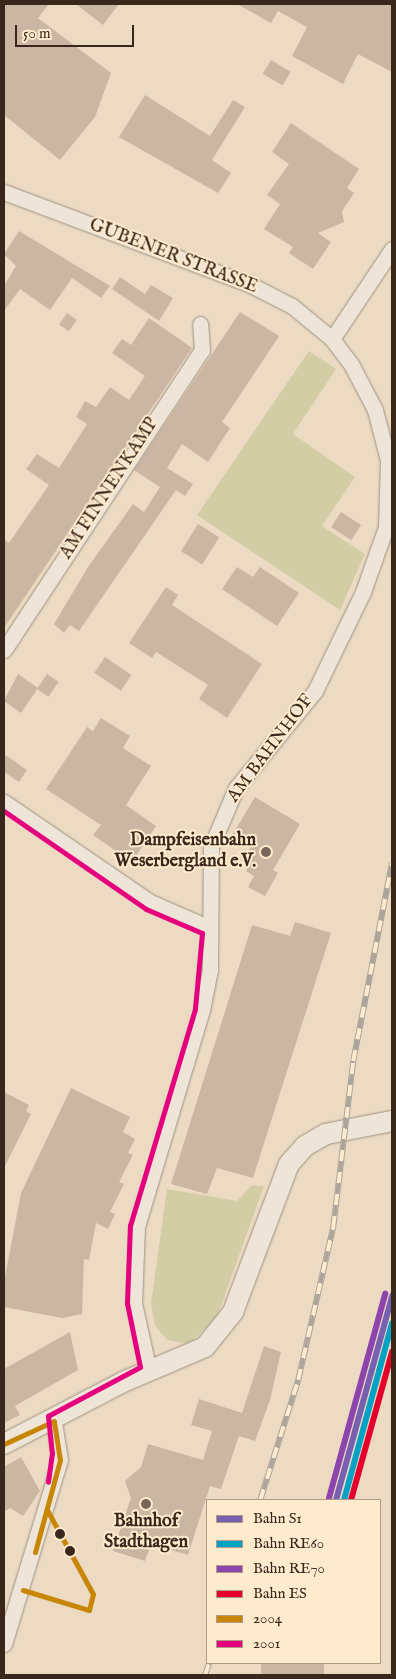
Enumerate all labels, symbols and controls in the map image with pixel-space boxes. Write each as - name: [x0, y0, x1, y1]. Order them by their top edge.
- scale bar: [18, 15, 136, 47]
- text: 50 m: [23, 24, 51, 43]
- street label: GUBENER STRASSE: [86, 215, 260, 299]
- street label: AM FINNENKAMP: [56, 414, 164, 564]
- street label: AM BAHNHOF: [223, 691, 319, 807]
- place label: Dampfeisenbahn Weserbergland e.V.: [114, 831, 256, 874]
- marker: Dampfeisenbahn Weserbergland e.V.: [260, 846, 272, 858]
- marker: Bahnhof Stadthagen: [140, 1498, 152, 1510]
- legend: [206, 1499, 381, 1664]
- text: Bahn S1: [253, 1509, 302, 1528]
- place label: Bahnhof Stadthagen: [104, 1512, 188, 1555]
- unlabelled marker: [55, 1529, 65, 1539]
- text: Bahn RE60: [253, 1534, 324, 1553]
- unlabelled marker: [65, 1546, 75, 1556]
- text: Bahn RE70: [253, 1559, 325, 1578]
- text: Bahn ES: [253, 1584, 307, 1603]
- text: 2004: [253, 1609, 282, 1628]
- text: 2001: [253, 1634, 280, 1653]

